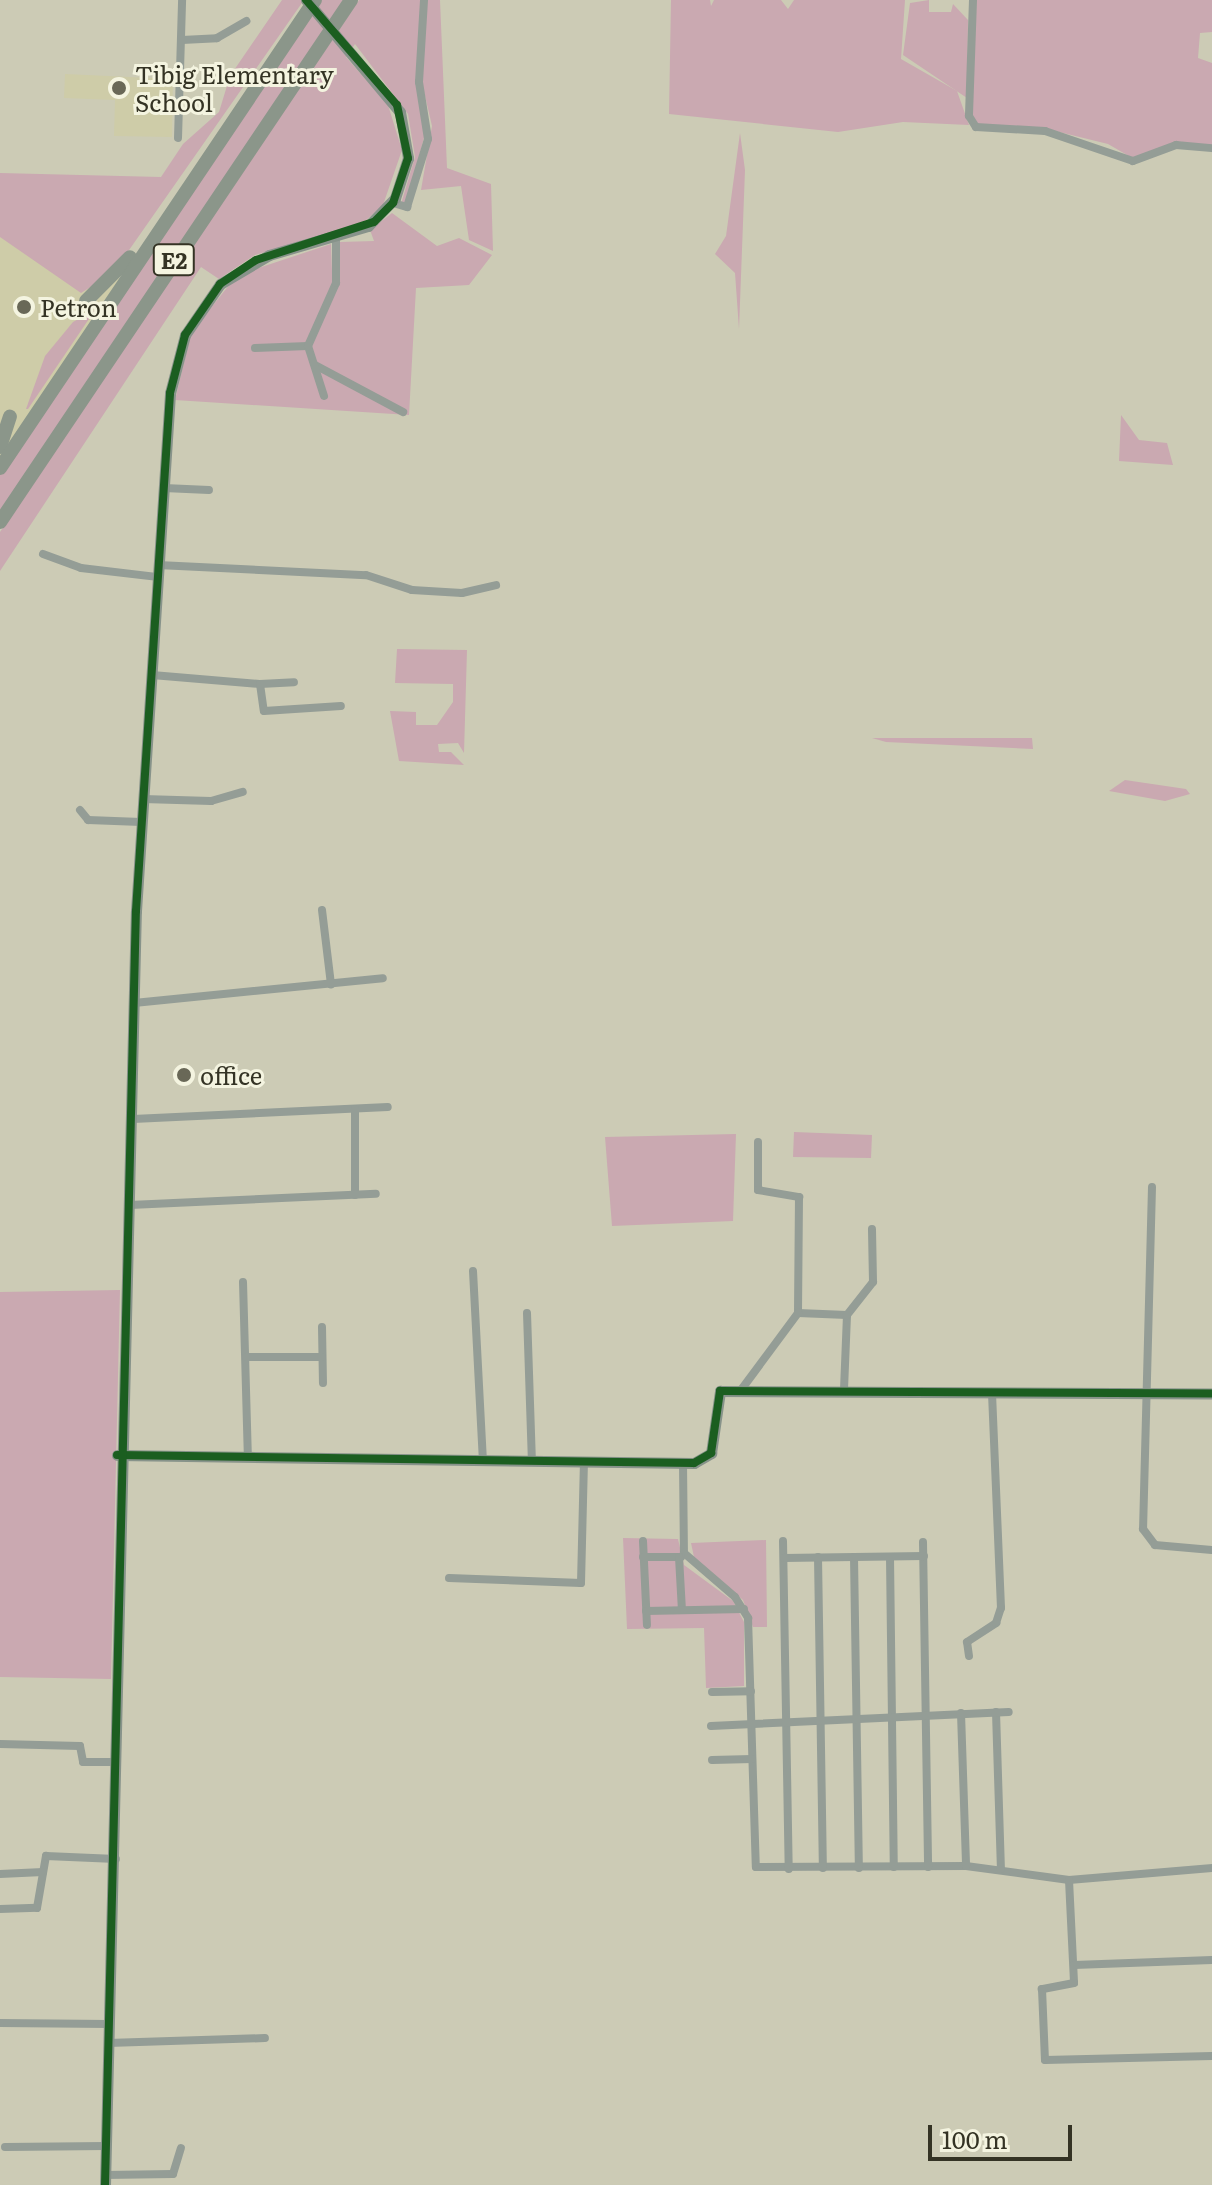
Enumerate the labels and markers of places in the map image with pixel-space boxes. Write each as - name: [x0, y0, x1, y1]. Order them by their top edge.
- place label: Tibig Elementary School: [135, 60, 334, 116]
- marker: Tibig Elementary School: [110, 79, 128, 97]
- place label: Petron: [40, 293, 117, 321]
- marker: Petron: [15, 298, 33, 316]
- place label: office: [200, 1061, 262, 1089]
- marker: office: [175, 1066, 193, 1084]

